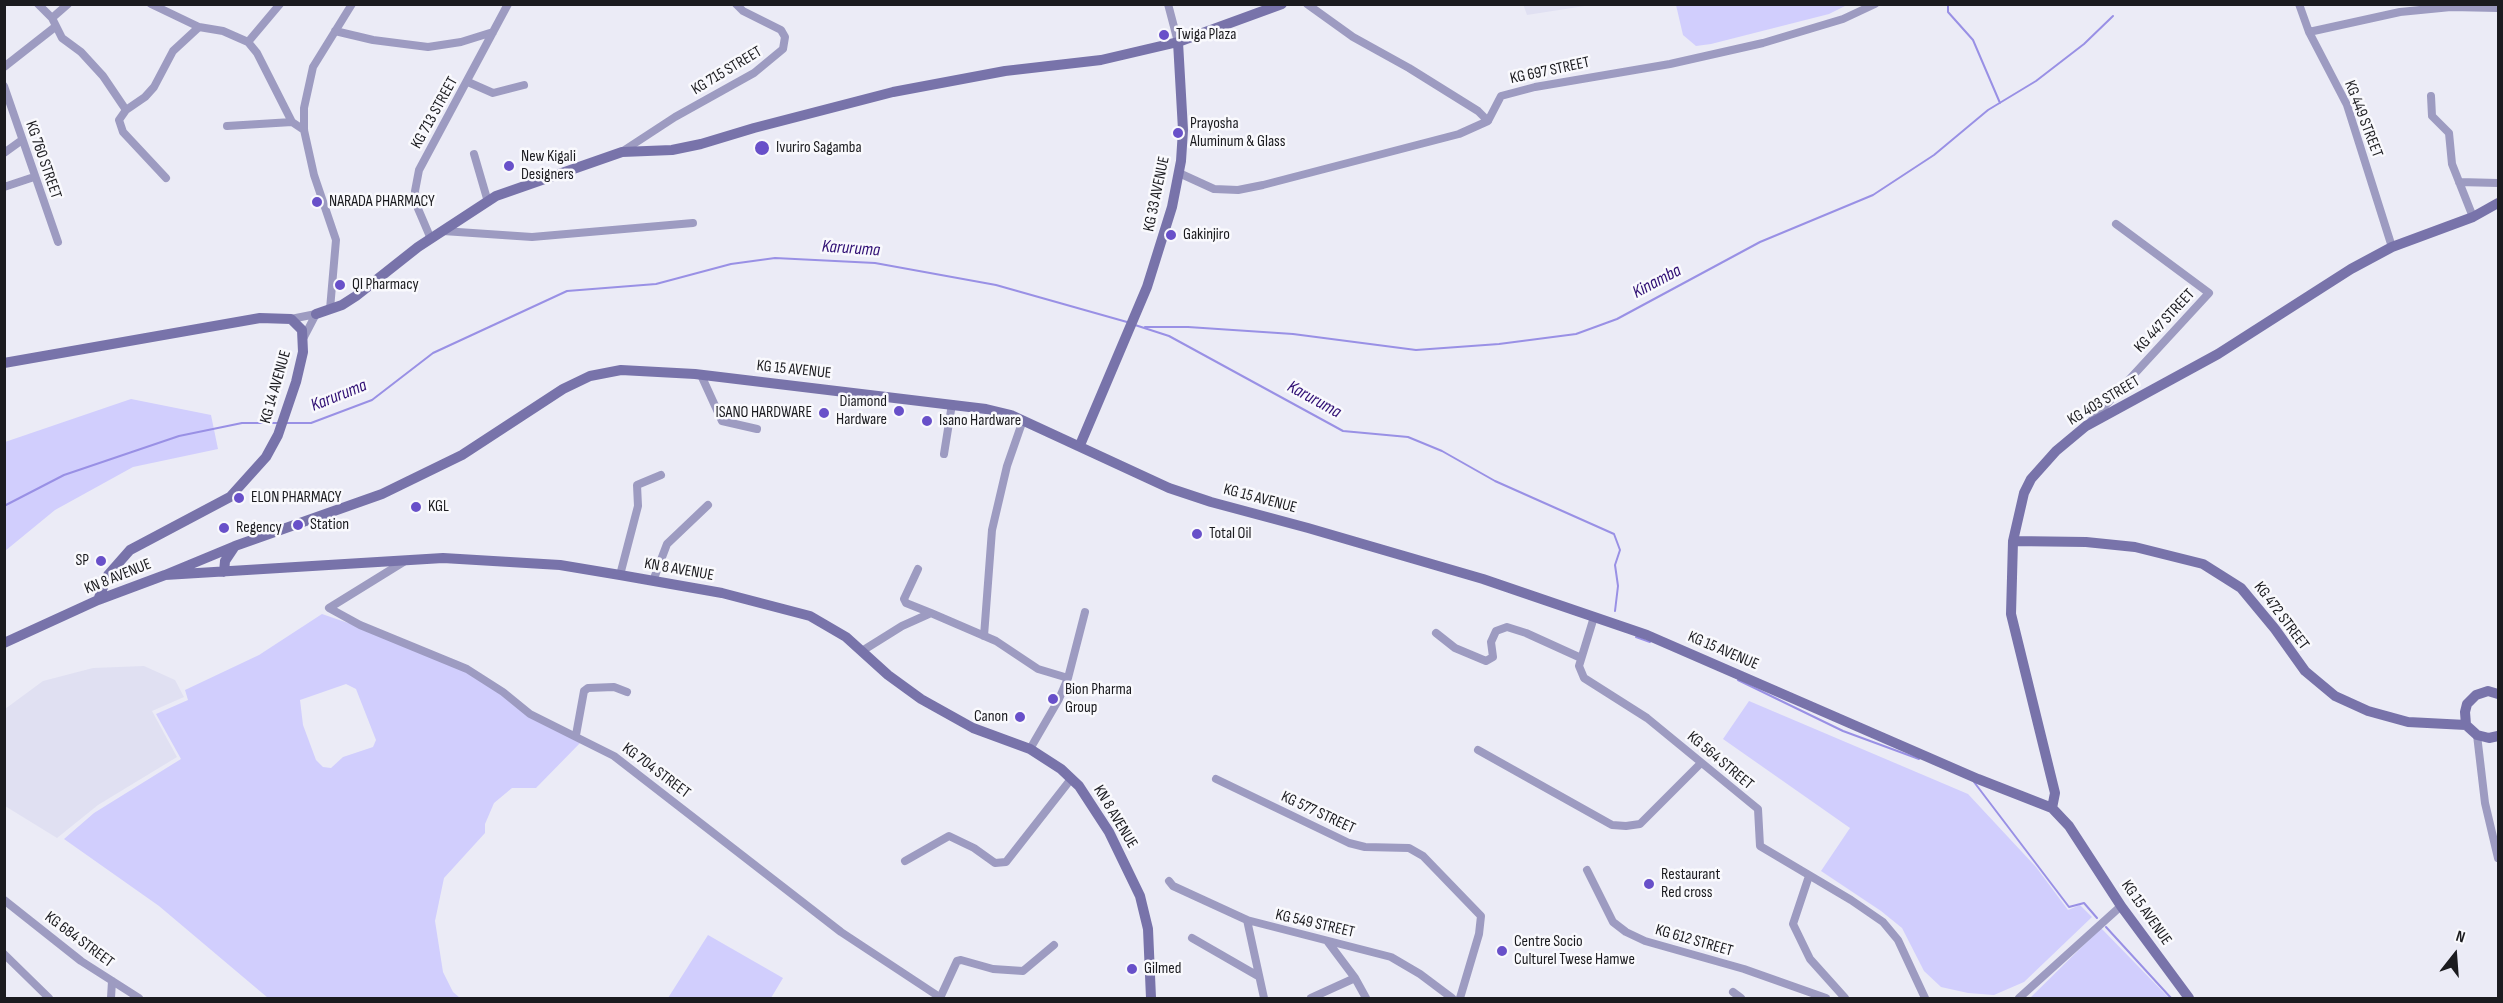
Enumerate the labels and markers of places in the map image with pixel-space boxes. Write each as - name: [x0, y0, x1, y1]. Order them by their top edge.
- place label: Twiga Plaza: [1176, 25, 1236, 45]
- marker: Twiga Plaza: [1157, 28, 1171, 42]
- place label: Prayosha Aluminum & Glass: [1190, 114, 1285, 152]
- marker: Prayosha Aluminum & Glass: [1171, 126, 1185, 140]
- place label: Ivuriro Sagamba: [776, 138, 862, 158]
- marker: Ivuriro Sagamba: [753, 139, 771, 157]
- place label: New Kigali Designers: [521, 147, 576, 185]
- marker: New Kigali Designers: [502, 159, 516, 173]
- place label: NARADA PHARMACY: [329, 192, 435, 212]
- marker: NARADA PHARMACY: [310, 195, 324, 209]
- place label: Gakinjiro: [1183, 225, 1230, 245]
- marker: Gakinjiro: [1164, 228, 1178, 242]
- place label: Ql Pharmacy: [352, 275, 419, 295]
- marker: Ql Pharmacy: [333, 278, 347, 292]
- place label: Diamond Hardware: [836, 392, 887, 430]
- place label: ISANO HARDWARE: [715, 403, 812, 423]
- marker: Diamond Hardware: [892, 404, 906, 418]
- marker: ISANO HARDWARE: [817, 406, 831, 420]
- place label: Isano Hardware: [939, 411, 1021, 431]
- marker: Isano Hardware: [920, 414, 934, 428]
- place label: ELON PHARMACY: [251, 488, 341, 508]
- marker: ELON PHARMACY: [232, 491, 246, 505]
- place label: KGL: [428, 497, 449, 517]
- marker: KGL: [409, 500, 423, 514]
- place label: Station: [310, 515, 349, 535]
- place label: Regency: [236, 518, 282, 538]
- marker: Station: [291, 518, 305, 532]
- marker: Regency: [217, 521, 231, 535]
- place label: Total Oil: [1209, 524, 1251, 544]
- marker: Total Oil: [1190, 527, 1204, 541]
- place label: SP: [75, 551, 89, 571]
- marker: SP: [94, 554, 108, 568]
- place label: Bion Pharma Group: [1065, 680, 1132, 718]
- marker: Bion Pharma Group: [1046, 692, 1060, 706]
- place label: Canon: [974, 707, 1008, 727]
- marker: Canon: [1013, 710, 1027, 724]
- place label: Restaurant Red cross: [1661, 865, 1720, 903]
- marker: Restaurant Red cross: [1642, 877, 1656, 891]
- place label: Centre Socio Culturel Twese Hamwe: [1514, 932, 1635, 970]
- marker: Centre Socio Culturel Twese Hamwe: [1495, 944, 1509, 958]
- place label: Gilmed: [1144, 959, 1181, 979]
- marker: Gilmed: [1125, 962, 1139, 976]

